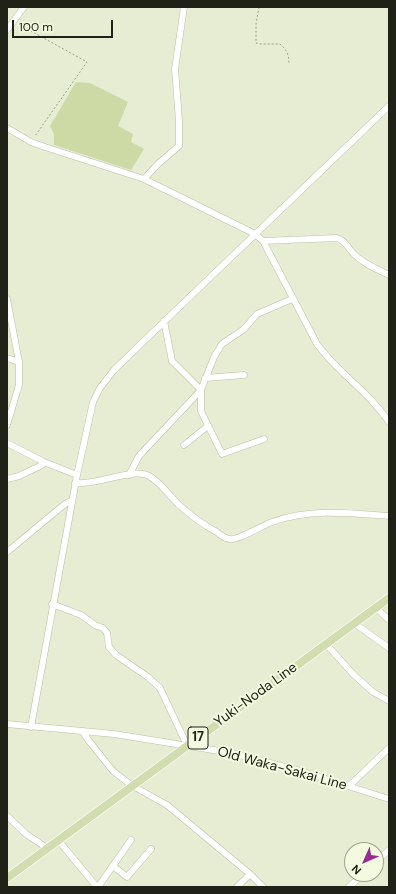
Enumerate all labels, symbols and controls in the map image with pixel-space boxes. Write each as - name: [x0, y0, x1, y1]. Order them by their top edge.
- scale bar: [14, 12, 115, 38]
- text: 100 m: [19, 19, 53, 35]
- street label: Yuki-Noda Line: [211, 659, 301, 731]
- road number: 17: [188, 727, 208, 749]
- street label: Old Waka-Sakai Line: [215, 744, 349, 794]
- north arrow: [344, 842, 384, 882]
- text: N: [348, 862, 364, 878]

